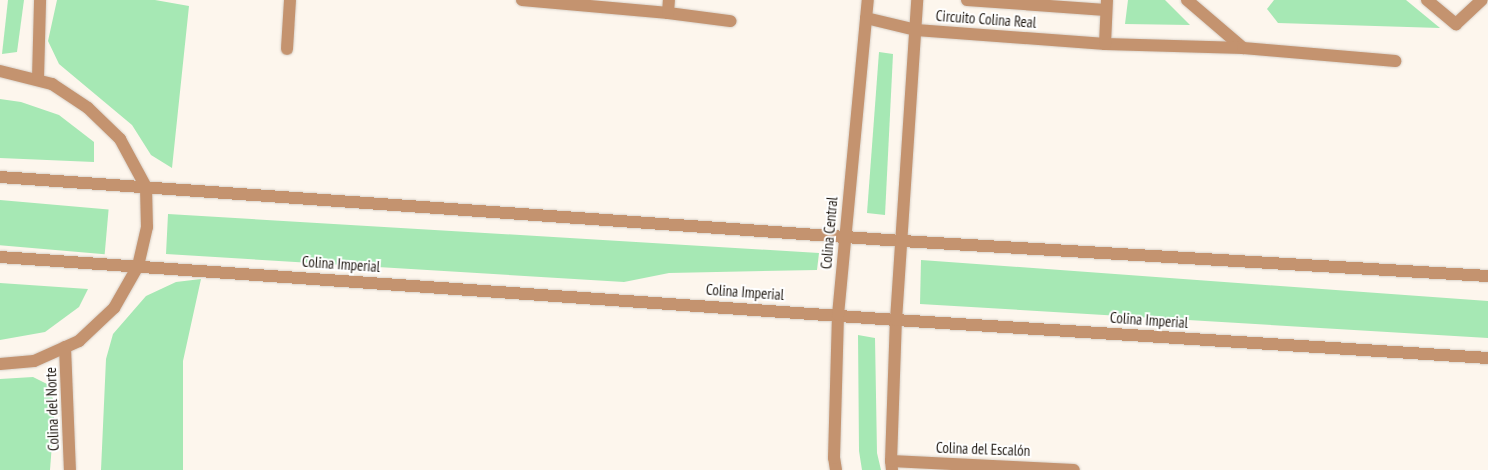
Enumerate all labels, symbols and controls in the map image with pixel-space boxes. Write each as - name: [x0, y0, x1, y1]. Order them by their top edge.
- street label: Circuito Colina Real: [935, 7, 1037, 31]
- street label: Colina Central: [817, 196, 841, 270]
- street label: Colina Imperial: [301, 252, 381, 276]
- street label: Colina Imperial: [705, 280, 785, 304]
- street label: Colina Imperial: [1109, 308, 1189, 332]
- street label: Colina del Norte: [42, 367, 62, 451]
- street label: Colina del Escalón: [936, 438, 1030, 460]

